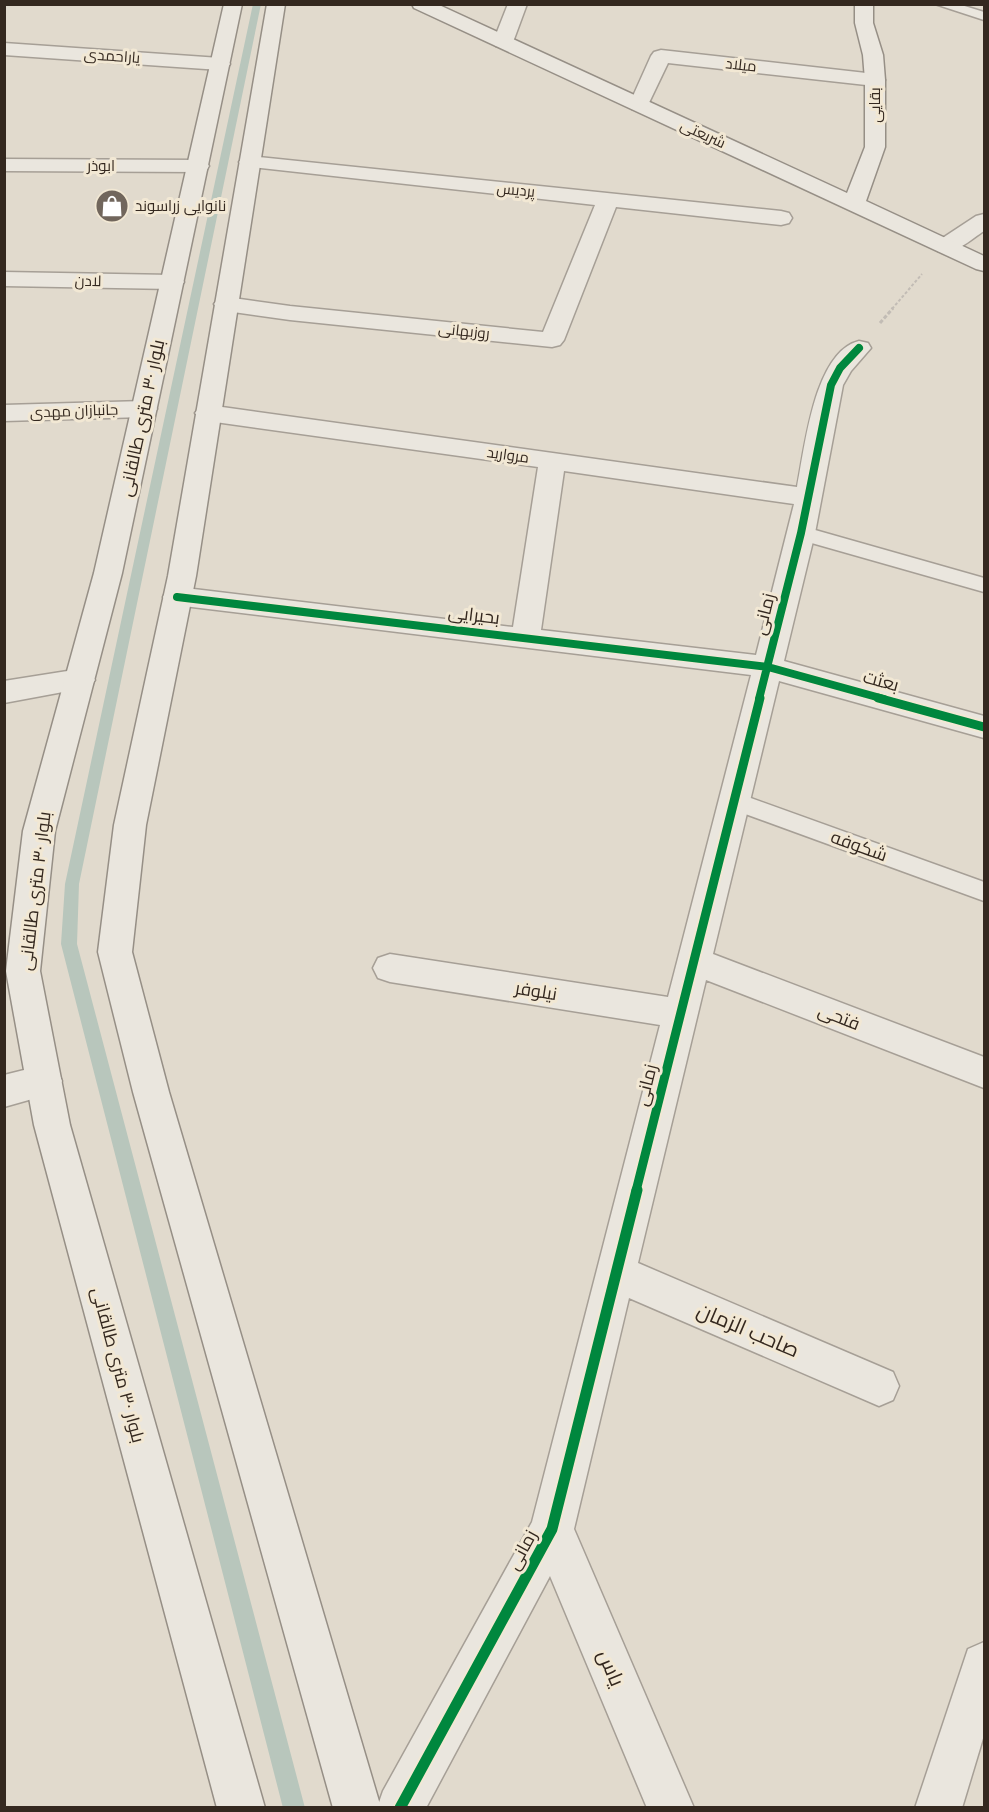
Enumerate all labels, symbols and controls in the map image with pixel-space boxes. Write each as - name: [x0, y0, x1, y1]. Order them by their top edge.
- street label: یاراحمدی: [83, 46, 141, 68]
- street label: میلاد: [725, 55, 757, 75]
- street label: بقایی: [867, 87, 885, 123]
- street label: شریعتی: [677, 117, 728, 153]
- street label: ابوذر: [86, 158, 115, 175]
- street label: پردیس: [496, 180, 536, 202]
- shop icon: نانوایی زراسوند: [94, 188, 130, 224]
- place label: نانوایی زراسوند: [135, 198, 226, 216]
- street label: لادن: [74, 273, 102, 291]
- street label: روزبهانی: [437, 320, 491, 344]
- street label: بلوار ۳۰ متری طالقانی: [116, 338, 169, 499]
- street label: جانبازان مهدی: [30, 401, 118, 423]
- street label: مروارید: [486, 444, 530, 467]
- street label: زمانی: [749, 591, 780, 637]
- street label: بحیرایی: [447, 602, 501, 629]
- street label: بعثت: [861, 667, 901, 695]
- street label: بلوار ۳۰ متری طالقانی: [15, 810, 56, 972]
- street label: شکوفه: [828, 827, 890, 866]
- street label: نیلوفر: [512, 978, 558, 1005]
- street label: فتحی: [815, 1000, 863, 1035]
- street label: زمانی: [631, 1062, 662, 1108]
- street label: بلوار ۳۰ متری طالقانی: [87, 1285, 148, 1445]
- street label: صاحب الزمان: [693, 1298, 803, 1363]
- street label: زمانی: [503, 1527, 542, 1574]
- street label: یاس: [592, 1646, 629, 1691]

